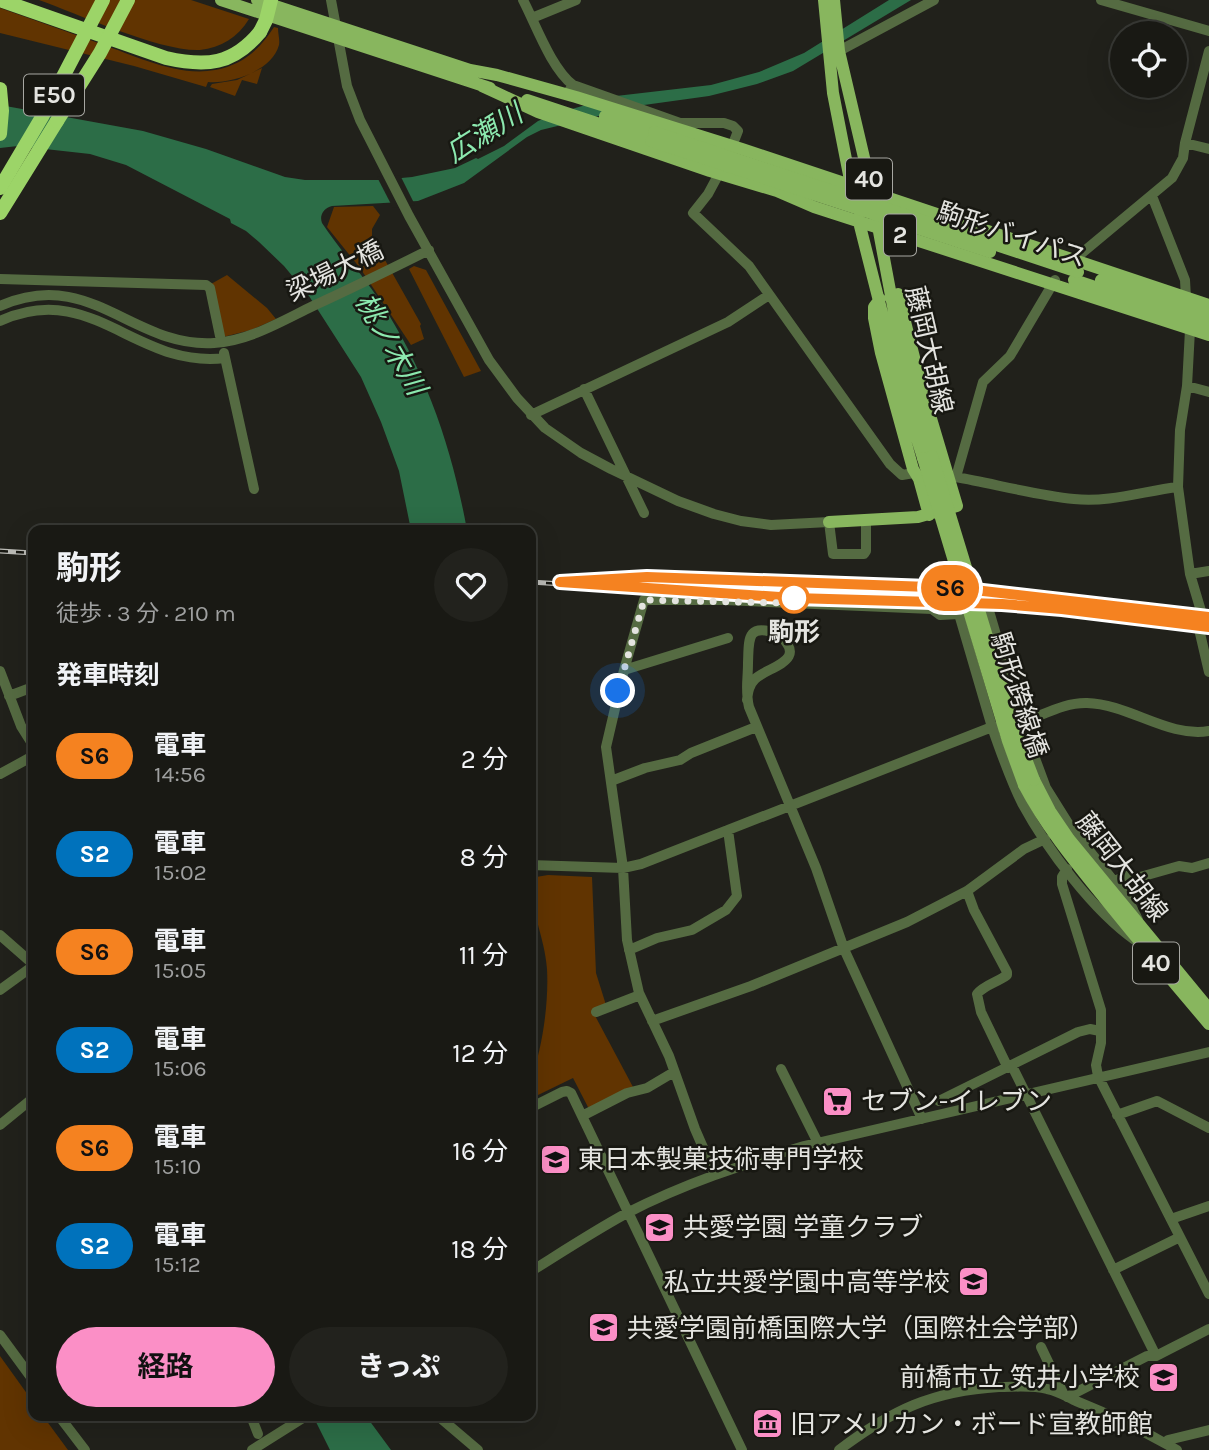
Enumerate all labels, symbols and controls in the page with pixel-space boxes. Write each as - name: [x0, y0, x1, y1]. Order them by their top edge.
- map controls: [1110, 21, 1187, 98]
- button: locate: [1110, 21, 1187, 98]
- road number: E50: [24, 74, 84, 116]
- water label: 広瀬川: [440, 95, 531, 169]
- road number: 40: [846, 159, 892, 200]
- street label: 駒形バイパス: [933, 196, 1091, 274]
- road number: 2: [884, 214, 916, 256]
- street label: 梁場大橋: [281, 234, 389, 308]
- street label: 藤岡大胡線: [899, 283, 959, 417]
- water label: 桃ノ木川: [349, 287, 435, 403]
- button: heart: [434, 548, 508, 622]
- text: 駒形: [56, 549, 122, 587]
- line badge: S6: [918, 565, 982, 611]
- text: S6: [935, 574, 965, 602]
- marker: 駒形: [779, 583, 809, 613]
- text: 徒歩 · 3 分 · 210 m: [56, 600, 236, 627]
- place label: 駒形: [768, 617, 820, 648]
- street label: 駒形跨線橋: [984, 628, 1054, 762]
- text: 発車時刻: [56, 660, 160, 691]
- your location: [600, 673, 635, 708]
- text: 電車: [154, 730, 206, 761]
- text: S6: [80, 742, 109, 770]
- text: 2 分: [461, 744, 508, 775]
- text: 14:56: [154, 761, 206, 788]
- street label: 藤岡大胡線: [1070, 806, 1174, 928]
- text: 電車: [154, 828, 206, 859]
- text: S2: [80, 840, 109, 868]
- text: 8 分: [460, 842, 508, 873]
- text: 15:02: [154, 859, 207, 886]
- text: 電車: [154, 926, 206, 957]
- text: S6: [80, 938, 109, 966]
- text: 11 分: [459, 940, 508, 971]
- road number: 40: [1133, 943, 1179, 984]
- text: 15:05: [154, 957, 207, 984]
- text: 電車: [154, 1024, 206, 1055]
- text: S2: [80, 1036, 109, 1064]
- text: 12 分: [452, 1038, 508, 1069]
- text: 15:06: [154, 1055, 207, 1082]
- supermarket icon: セブン-イレブン: [821, 1084, 855, 1118]
- place label: セブン-イレブン: [861, 1086, 1052, 1117]
- text: 電車: [154, 1122, 206, 1153]
- text: S6: [80, 1134, 109, 1162]
- text: 16 分: [452, 1136, 508, 1167]
- school or university icon: 東日本製菓技術専門学校: [538, 1142, 572, 1176]
- place label: 東日本製菓技術専門学校: [578, 1144, 864, 1175]
- text: 15:10: [154, 1153, 201, 1180]
- school or university icon: 共愛学園 学童クラブ: [643, 1210, 677, 1244]
- place label: 共愛学園 学童クラブ: [683, 1212, 923, 1243]
- text: 電車: [154, 1220, 206, 1251]
- text: S2: [80, 1232, 109, 1260]
- text: 18 分: [451, 1234, 508, 1265]
- text: 15:12: [154, 1251, 201, 1278]
- school or university icon: 私立共愛学園中高等学校: [956, 1265, 990, 1299]
- place label: 私立共愛学園中高等学校: [664, 1267, 950, 1298]
- school or university icon: 共愛学園前橋国際大学（国際社会学部）: [587, 1311, 621, 1345]
- place label: 共愛学園前橋国際大学（国際社会学部）: [627, 1313, 1095, 1344]
- button: 経路: [56, 1327, 275, 1407]
- button: きっぷ: [289, 1327, 508, 1407]
- school or university icon: 前橋市立 笂井小学校: [1146, 1360, 1180, 1394]
- place label: 前橋市立 笂井小学校: [900, 1362, 1140, 1393]
- museum icon: 旧アメリカン・ボード宣教師館: [750, 1407, 784, 1441]
- place label: 旧アメリカン・ボード宣教師館: [790, 1409, 1153, 1440]

